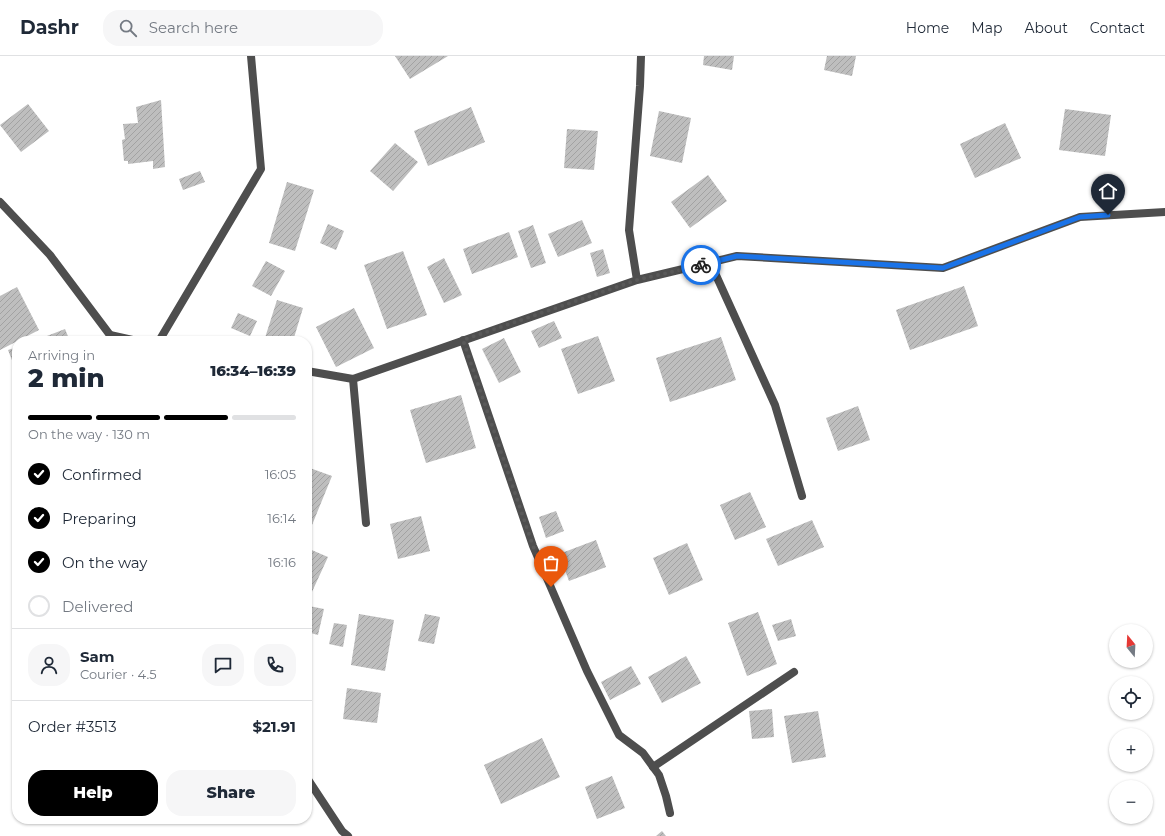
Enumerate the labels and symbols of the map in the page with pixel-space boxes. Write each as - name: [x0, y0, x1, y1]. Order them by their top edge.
- pin: [1091, 174, 1125, 215]
- courier: [681, 245, 721, 285]
- pin: [534, 546, 568, 587]
- north arrow: [1109, 624, 1153, 668]

